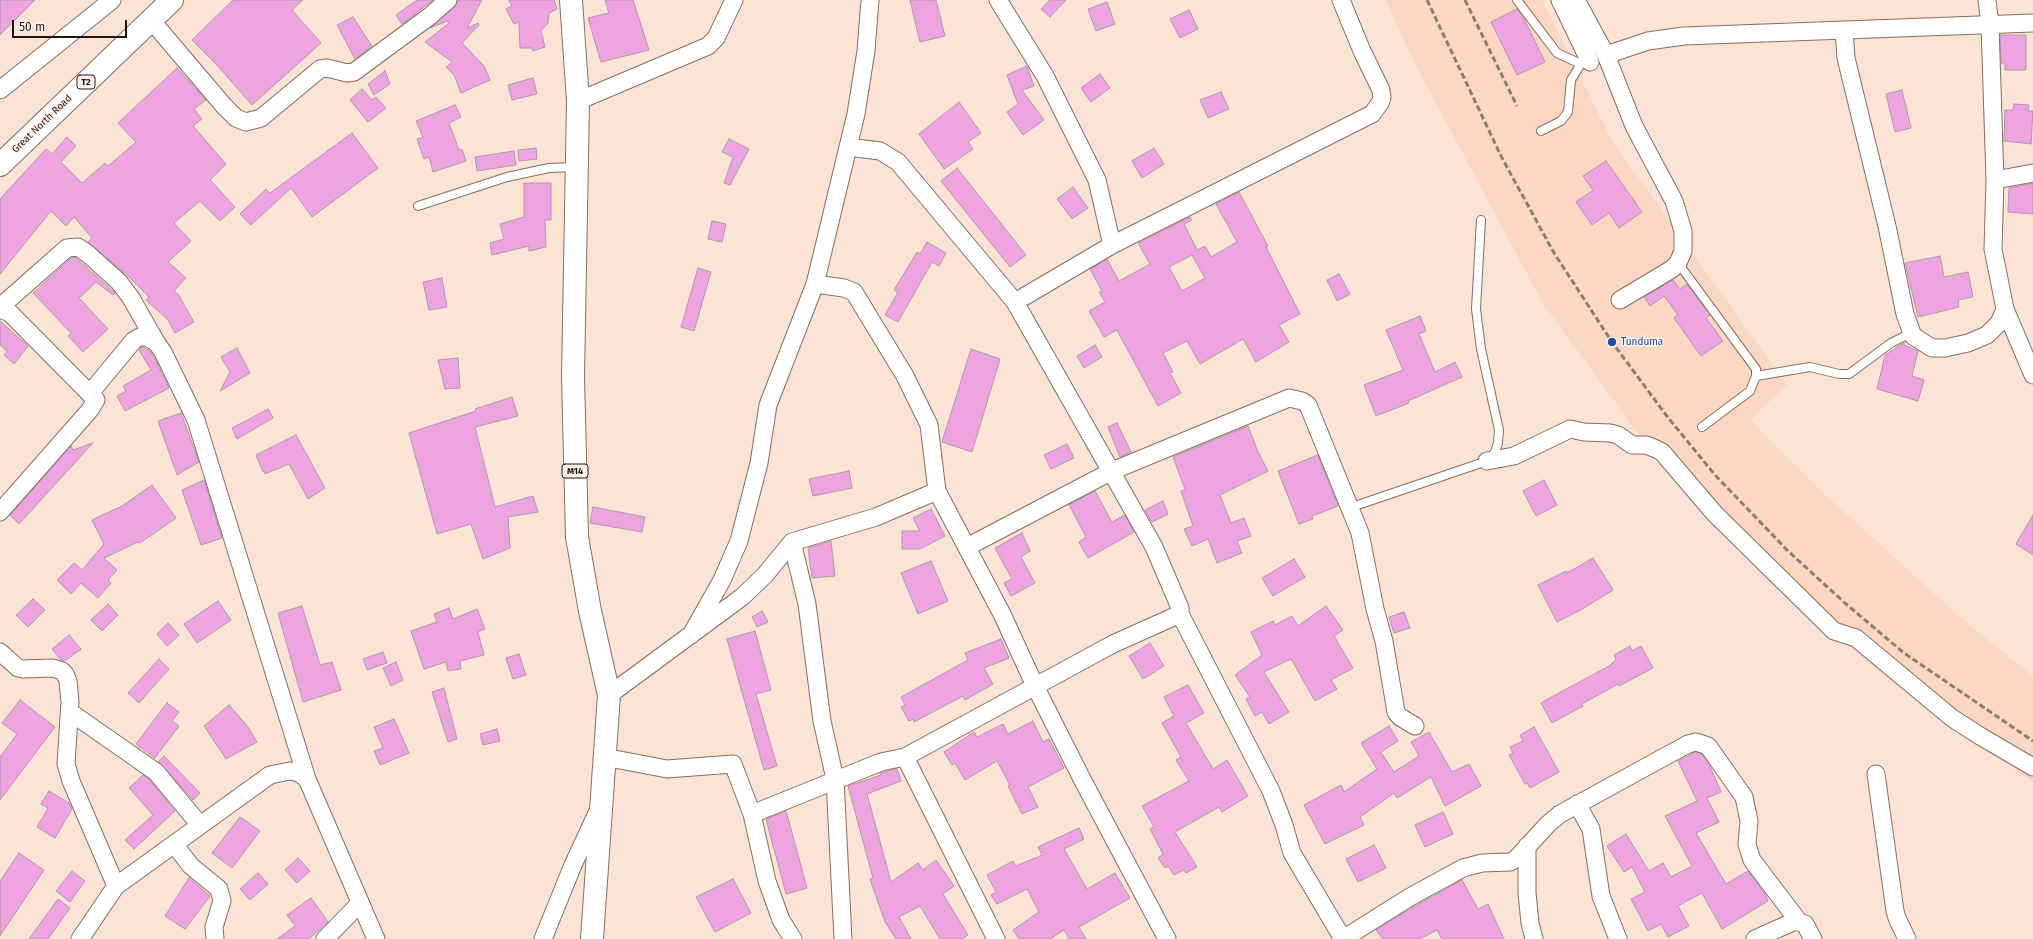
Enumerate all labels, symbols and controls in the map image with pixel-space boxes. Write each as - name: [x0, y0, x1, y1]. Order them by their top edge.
- scale bar: [14, 12, 129, 38]
- text: 50 m: [19, 20, 45, 34]
- road number: T2: [77, 75, 95, 89]
- street label: Great North Road: [10, 92, 74, 156]
- marker: Tunduma: [1606, 336, 1618, 348]
- place label: Tunduma: [1621, 336, 1663, 348]
- road number: M14: [562, 464, 588, 478]

